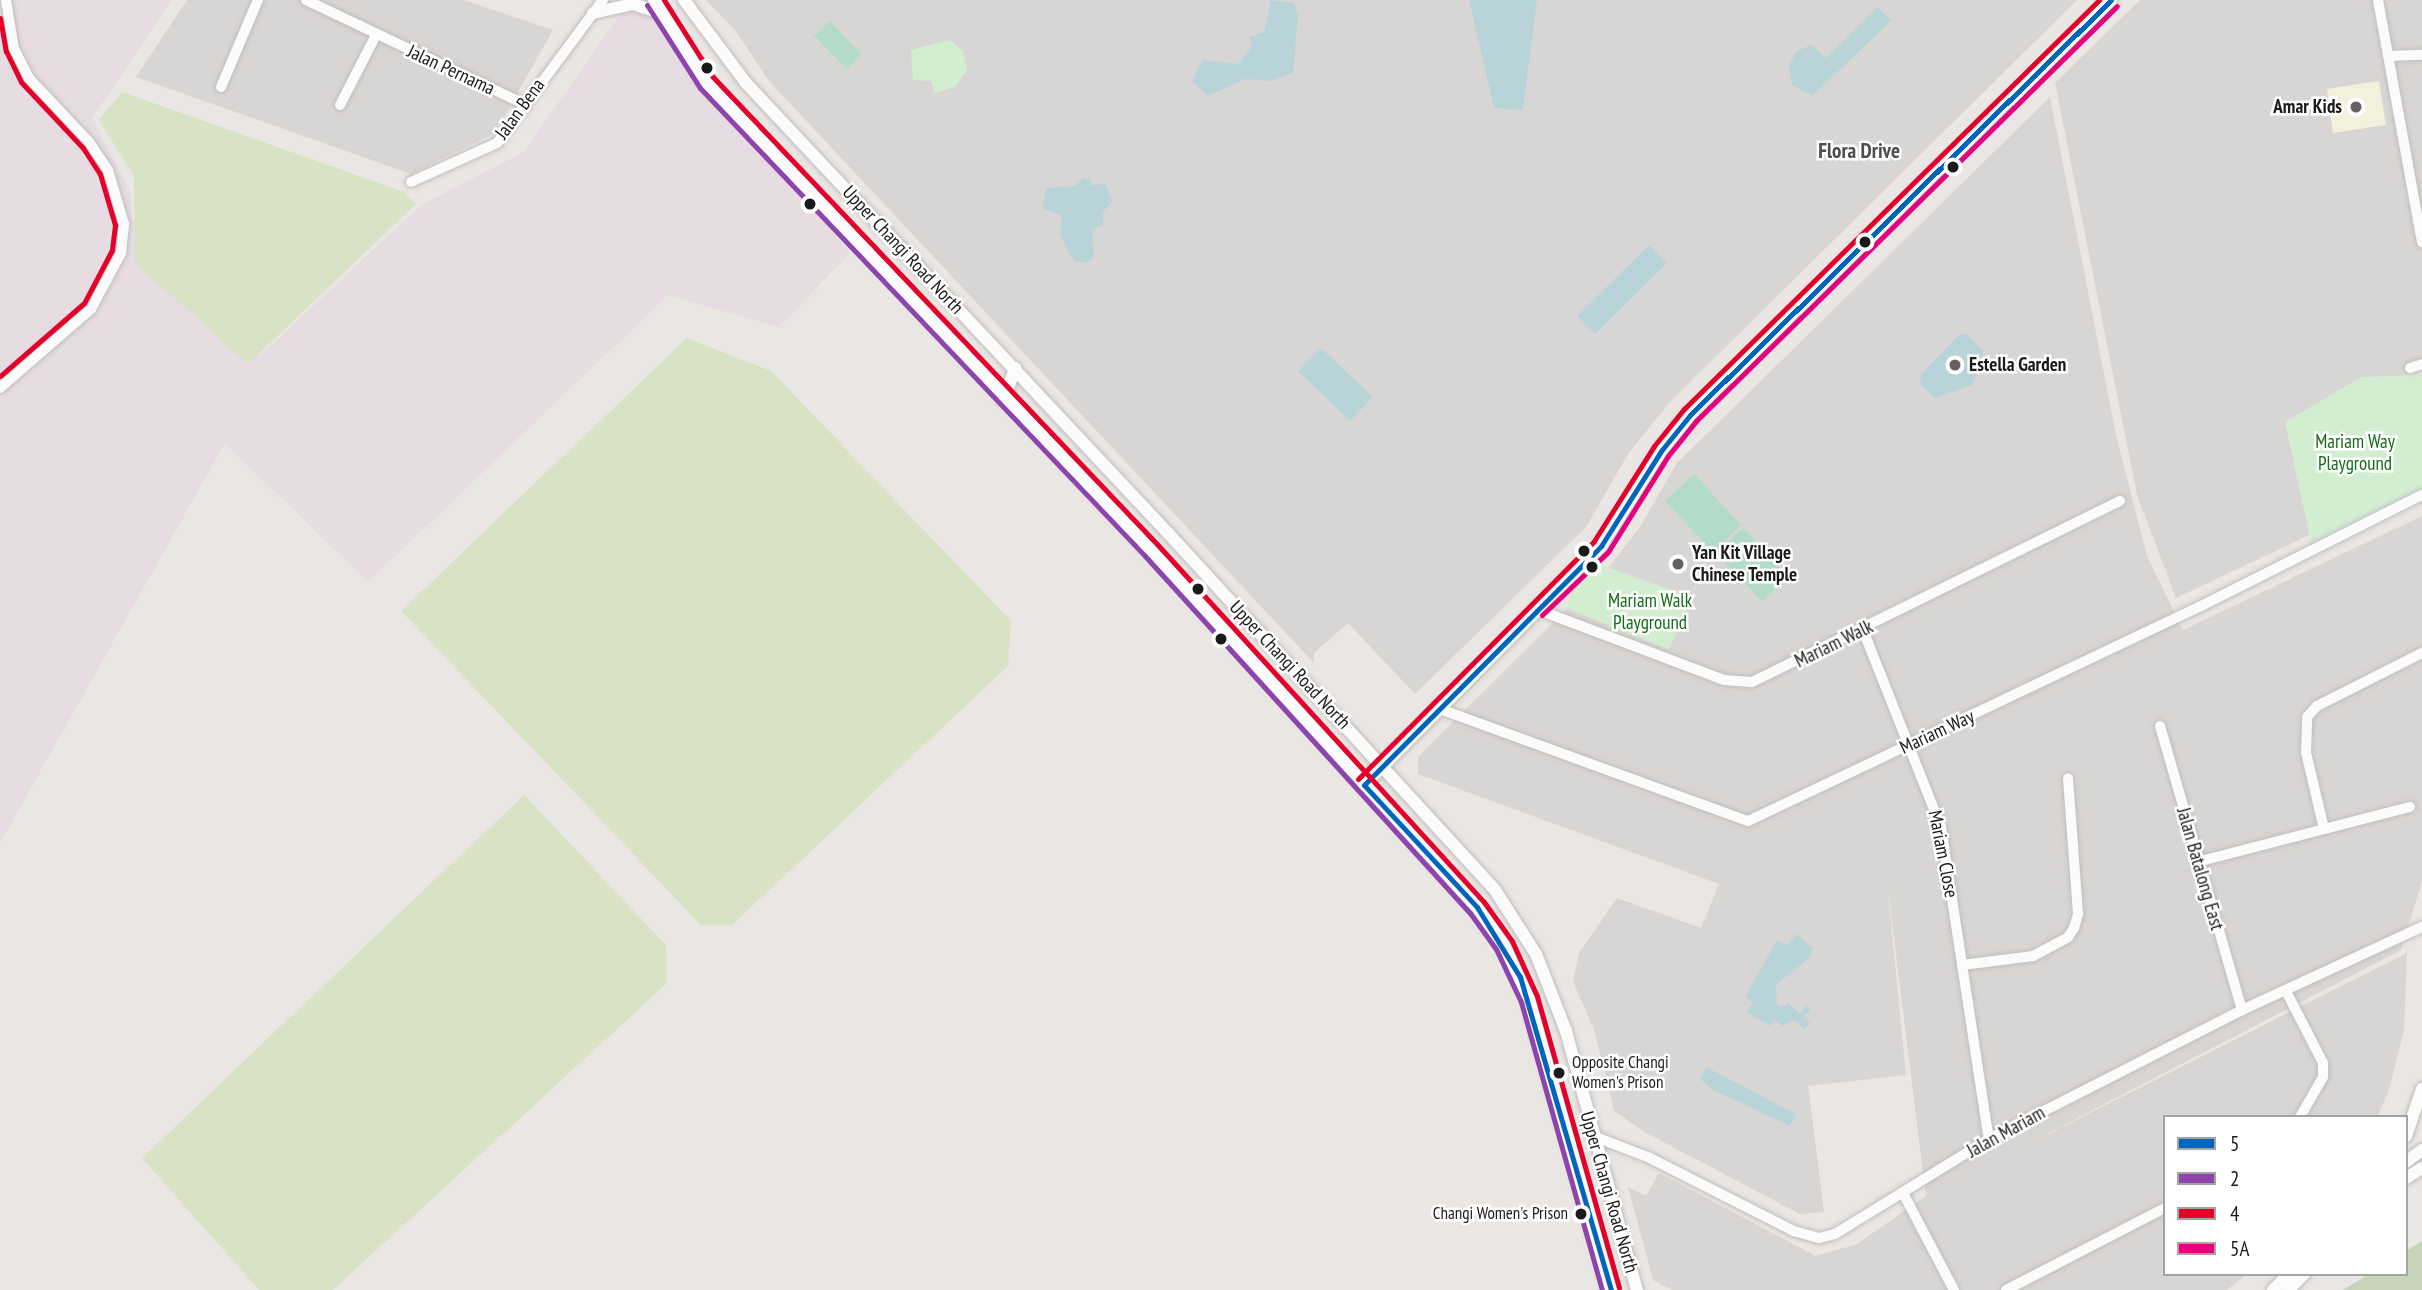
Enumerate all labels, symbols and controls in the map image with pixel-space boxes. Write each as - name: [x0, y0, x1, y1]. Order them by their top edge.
- street label: Jalan Pernama: [404, 40, 498, 100]
- unlabelled marker: [700, 61, 714, 75]
- street label: Jalan Bena: [490, 74, 550, 144]
- place label: Amar Kids: [2273, 96, 2342, 118]
- marker: Amar Kids: [2348, 99, 2364, 115]
- district label: Flora Drive: [1818, 138, 1900, 164]
- unlabelled marker: [1946, 160, 1960, 174]
- street label: Upper Changi Road North: [838, 181, 968, 319]
- unlabelled marker: [803, 197, 817, 211]
- unlabelled marker: [1858, 235, 1872, 249]
- place label: Estella Garden: [1969, 354, 2067, 376]
- marker: Estella Garden: [1947, 357, 1963, 373]
- park label: Mariam Way Playground: [2315, 431, 2395, 475]
- place label: Yan Kit Village Chinese Temple: [1692, 542, 1798, 586]
- unlabelled marker: [1577, 544, 1591, 558]
- marker: Yan Kit Village Chinese Temple: [1670, 556, 1686, 572]
- unlabelled marker: [1585, 560, 1599, 574]
- unlabelled marker: [1191, 582, 1205, 596]
- park label: Mariam Walk Playground: [1608, 590, 1692, 634]
- street label: Upper Changi Road North: [1225, 596, 1355, 734]
- street label: Mariam Walk: [1791, 615, 1877, 673]
- unlabelled marker: [1214, 632, 1228, 646]
- street label: Mariam Way: [1896, 705, 1978, 759]
- street label: Jalan Batalong East: [2172, 805, 2228, 933]
- street label: Mariam Close: [1923, 808, 1963, 900]
- place label: Opposite Changi Women's Prison: [1572, 1053, 1669, 1093]
- marker: Opposite Changi Women's Prison: [1552, 1066, 1566, 1080]
- street label: Jalan Mariam: [1963, 1101, 2049, 1163]
- street label: Upper Changi Road North: [1575, 1109, 1643, 1275]
- legend: [2163, 1115, 2408, 1276]
- text: 5: [2230, 1130, 2239, 1157]
- text: 2: [2230, 1165, 2239, 1192]
- text: 4: [2230, 1200, 2239, 1227]
- place label: Changi Women's Prison: [1432, 1204, 1568, 1224]
- marker: Changi Women's Prison: [1574, 1207, 1588, 1221]
- text: 5A: [2230, 1235, 2249, 1262]

